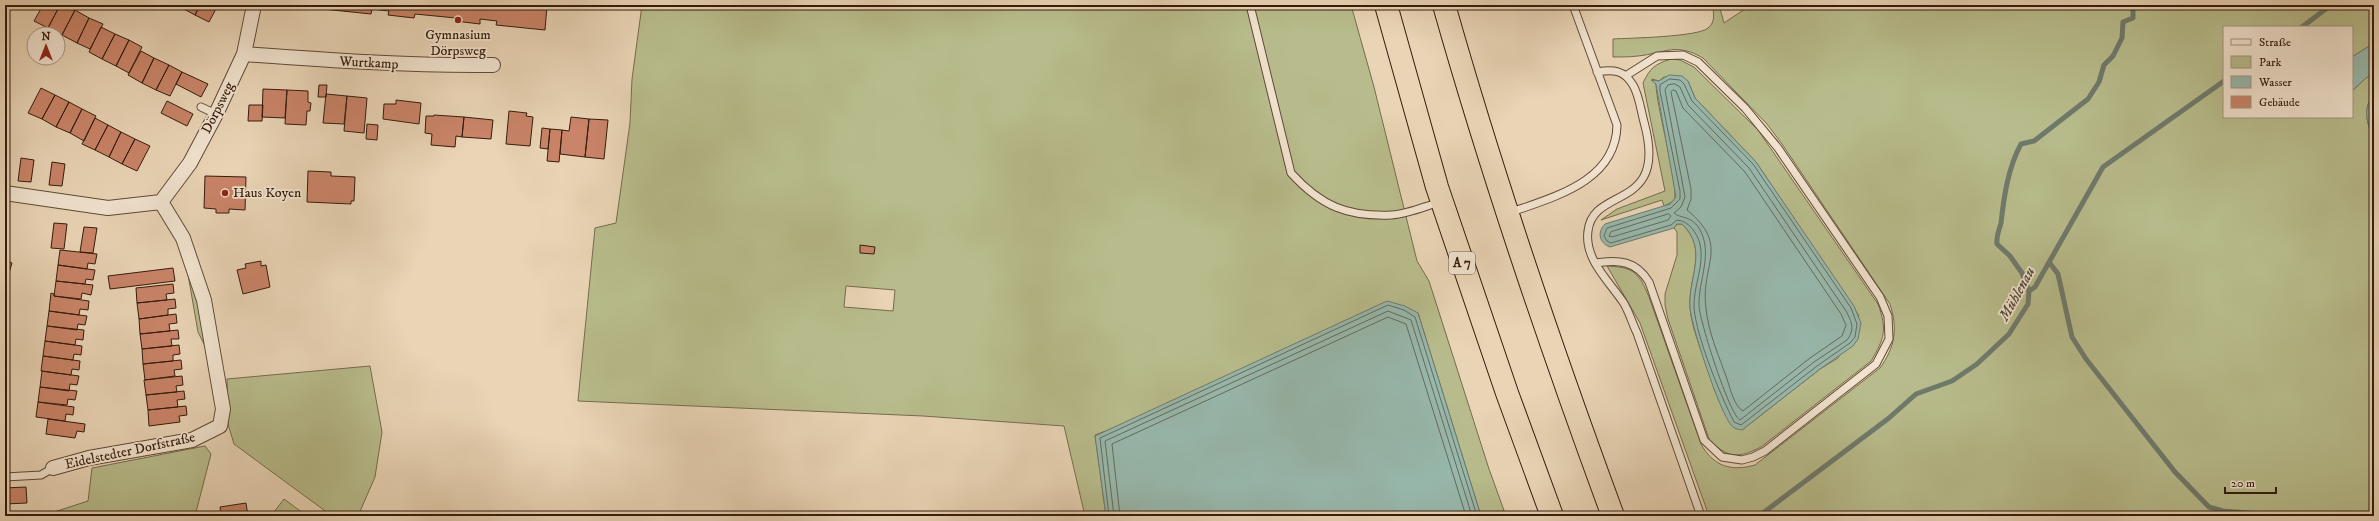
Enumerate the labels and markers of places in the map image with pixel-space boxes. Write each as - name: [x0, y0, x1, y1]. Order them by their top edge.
- marker: Gymnasium Dörpsweg: [453, 15, 463, 25]
- place label: Gymnasium Dörpsweg: [425, 26, 491, 60]
- place label: Haus Koyen: [233, 184, 302, 202]
- marker: Haus Koyen: [220, 188, 230, 198]

